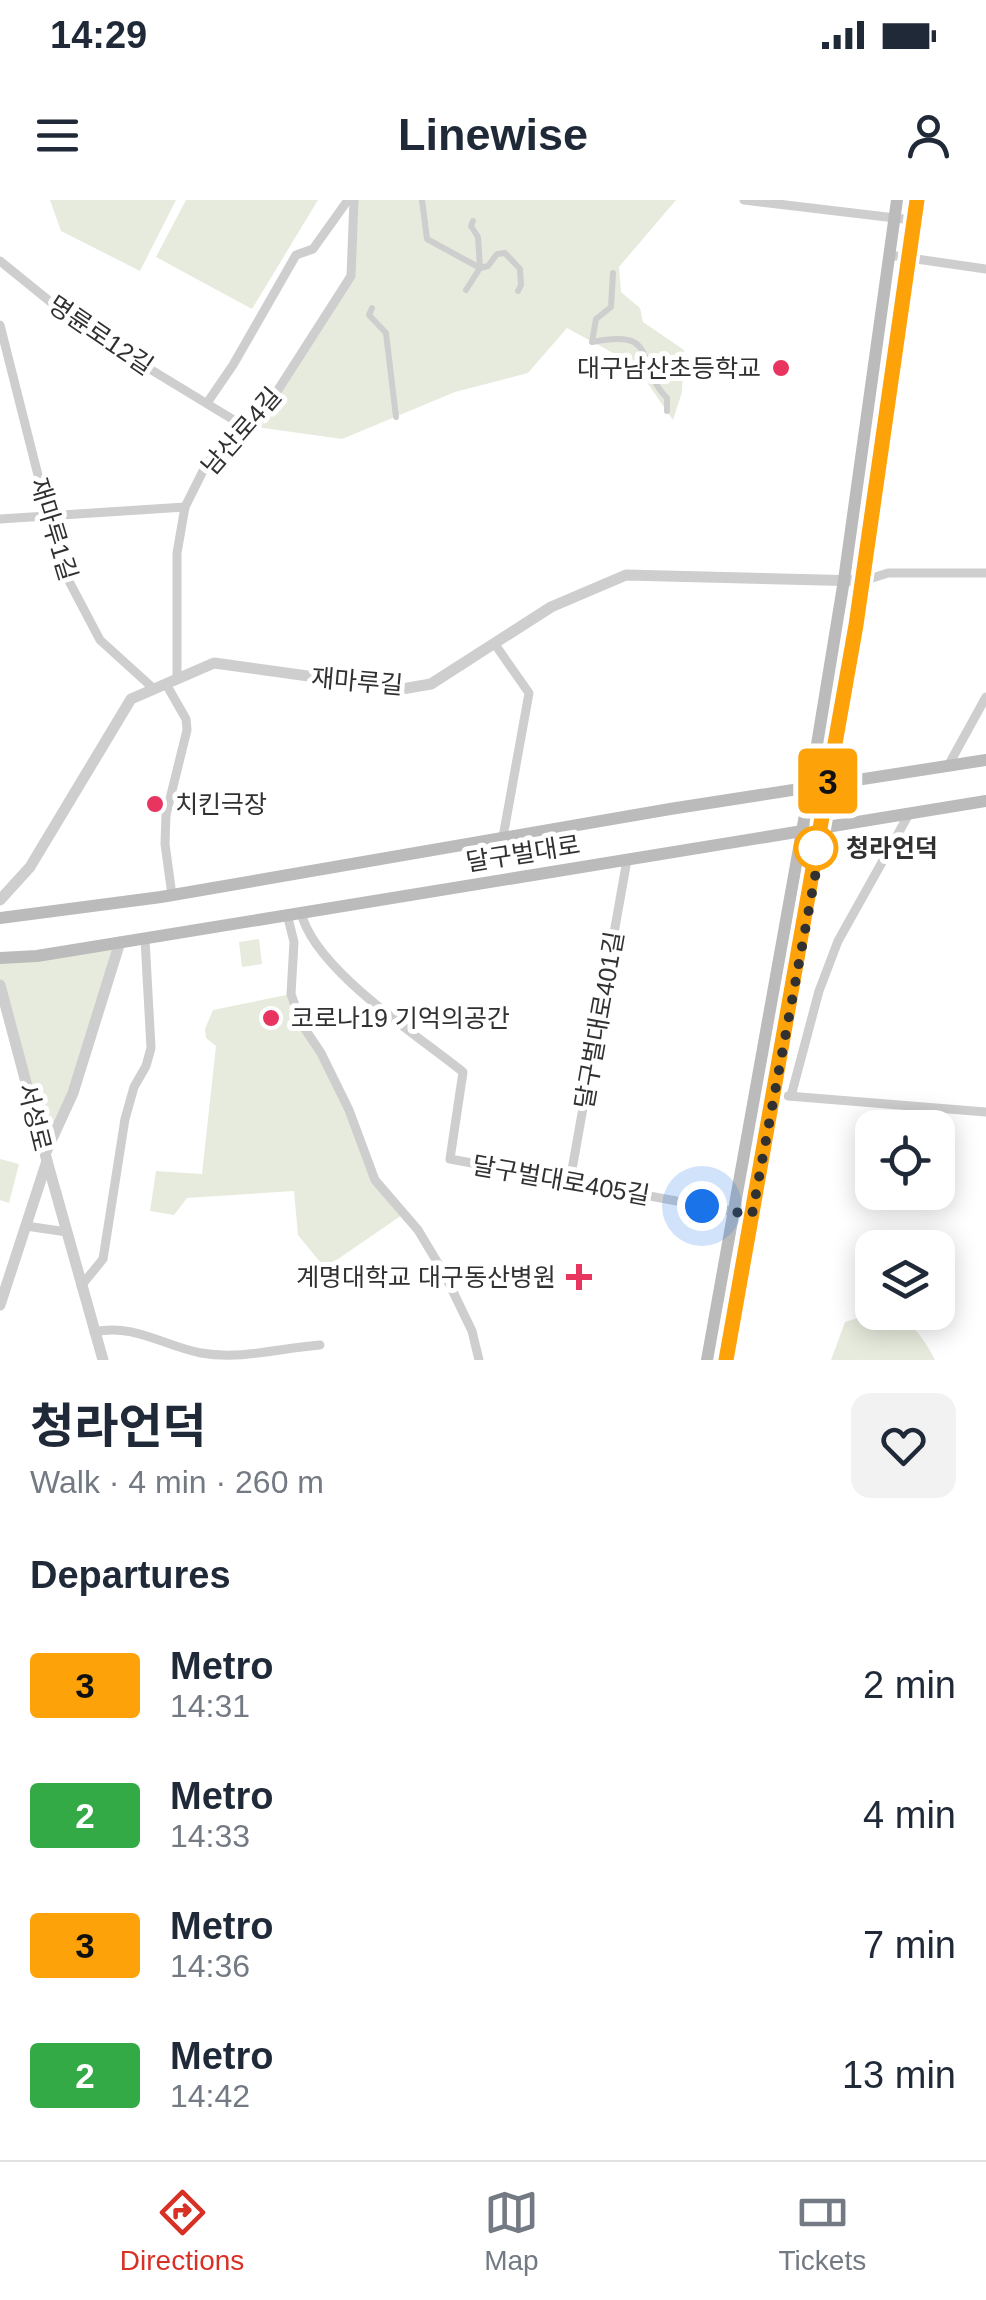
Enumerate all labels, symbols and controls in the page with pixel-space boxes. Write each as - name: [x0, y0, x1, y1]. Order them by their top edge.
- text: 14:29: [50, 14, 147, 56]
- icon: menu: [30, 108, 85, 163]
- icon: person: [901, 108, 956, 163]
- text: Linewise: [398, 109, 588, 160]
- street label: 명륜로12길: [44, 290, 158, 380]
- place label: 대구남산초등학교: [577, 354, 761, 382]
- marker: 대구남산초등학교: [770, 357, 792, 379]
- street label: 남산로4길: [196, 382, 286, 480]
- street label: 재마루1길: [25, 474, 83, 584]
- street label: 재마루길: [310, 663, 404, 699]
- line badge: 3: [796, 748, 860, 814]
- text: 3: [818, 762, 838, 801]
- place label: 치킨극장: [175, 790, 267, 818]
- marker: 치킨극장: [144, 793, 166, 815]
- marker: 청라언덕: [795, 827, 837, 869]
- street label: 달구벌대로: [464, 830, 582, 876]
- place label: 청라언덕: [846, 834, 938, 862]
- street label: 달구벌대로401길: [570, 929, 628, 1111]
- place label: 코로나19 기억의공간: [291, 1004, 510, 1032]
- marker: 코로나19 기억의공간: [260, 1007, 282, 1029]
- street label: 서성로: [13, 1080, 57, 1154]
- map controls: [855, 1110, 955, 1330]
- button: locate: [855, 1110, 955, 1210]
- street label: 달구벌대로405길: [470, 1151, 652, 1209]
- your location: [677, 1181, 727, 1231]
- button: layers: [855, 1230, 955, 1330]
- place label: 계명대학교 대구동산병원: [296, 1263, 556, 1291]
- marker: 계명대학교 대구동산병원: [566, 1264, 592, 1290]
- button: heart: [851, 1393, 956, 1498]
- text: 청라언덕: [30, 1400, 207, 1453]
- text: Walk · 4 min · 260 m: [30, 1464, 324, 1500]
- text: Departures: [30, 1554, 231, 1596]
- text: Metro: [170, 1645, 273, 1687]
- text: 2 min: [863, 1664, 956, 1706]
- text: 3: [75, 1666, 95, 1705]
- text: 14:31: [170, 1688, 250, 1724]
- text: Metro: [170, 1775, 273, 1817]
- text: 4 min: [863, 1794, 956, 1836]
- text: 2: [75, 1796, 95, 1835]
- text: 14:33: [170, 1818, 250, 1854]
- text: Metro: [170, 1905, 273, 1947]
- text: 7 min: [863, 1924, 956, 1966]
- text: 3: [75, 1926, 95, 1965]
- text: 14:36: [170, 1948, 250, 1984]
- text: Metro: [170, 2035, 273, 2077]
- text: 13 min: [842, 2054, 956, 2096]
- text: 2: [75, 2056, 95, 2095]
- text: 14:42: [170, 2078, 250, 2114]
- tab: Directions: [120, 2185, 244, 2277]
- tab: Map: [484, 2185, 539, 2277]
- tab: Tickets: [779, 2185, 866, 2277]

